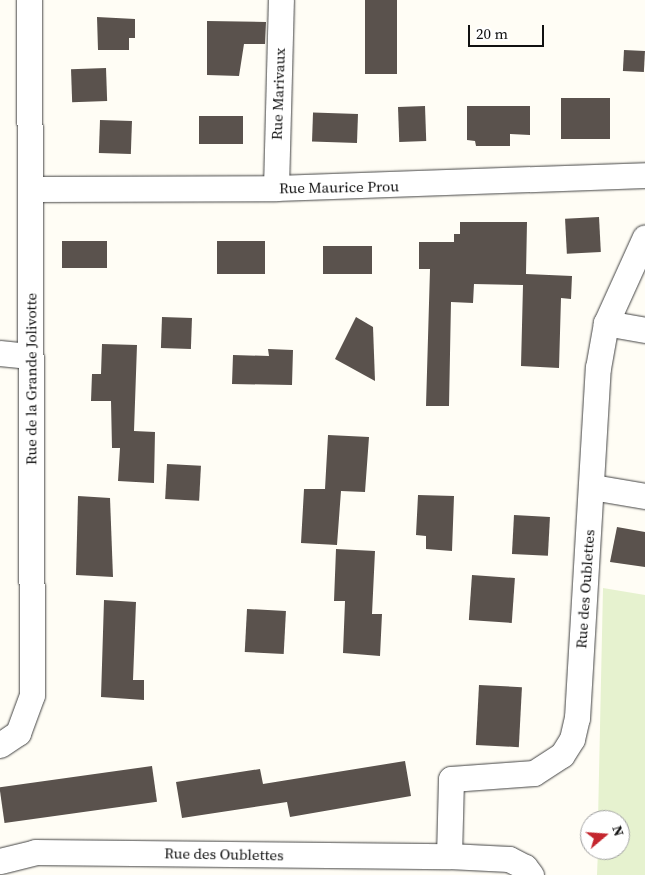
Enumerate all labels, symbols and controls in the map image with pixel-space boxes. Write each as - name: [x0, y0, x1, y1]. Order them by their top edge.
- scale bar: [470, 15, 546, 47]
- text: 20 m: [476, 23, 508, 44]
- street label: Rue Marivaux: [267, 48, 289, 140]
- street label: Rue Maurice Prou: [279, 177, 399, 197]
- street label: Rue de la Grande Jolivotte: [22, 293, 40, 465]
- street label: Rue des Oublettes: [572, 529, 598, 649]
- north arrow: [580, 810, 630, 860]
- text: N: [607, 823, 629, 839]
- street label: Rue des Oublettes: [164, 844, 284, 864]

